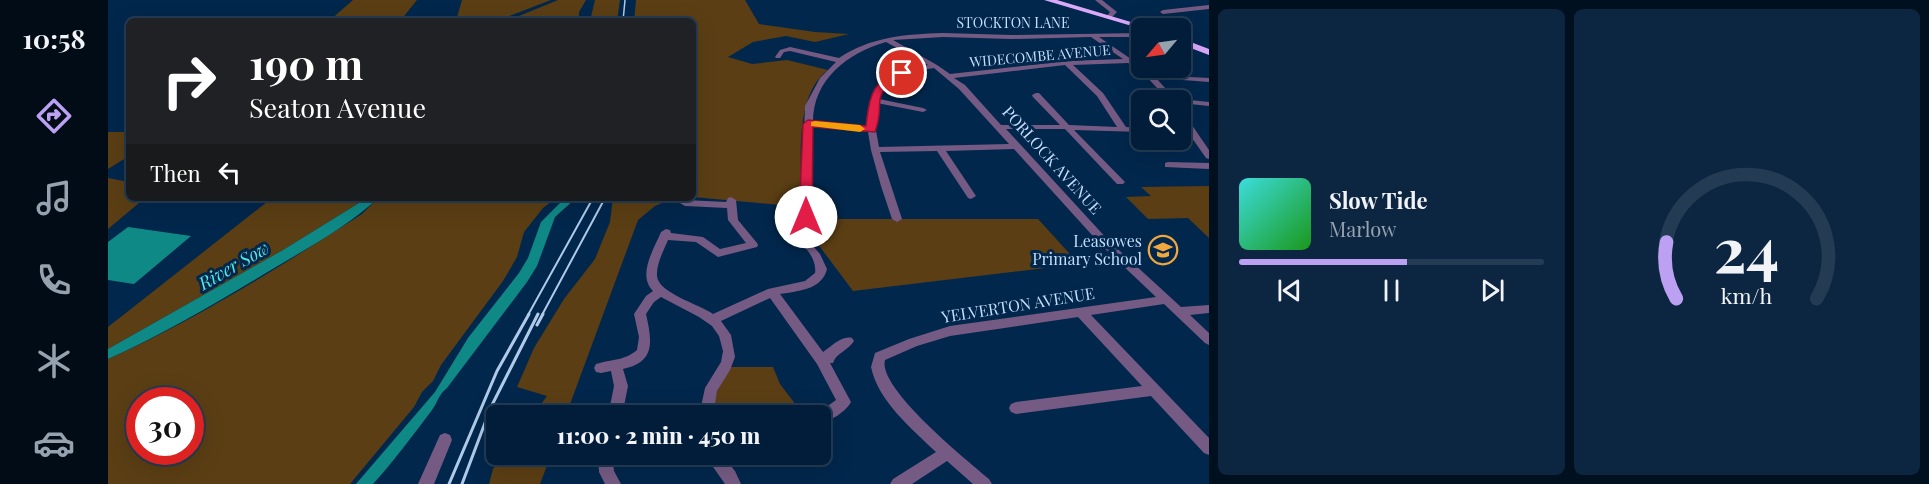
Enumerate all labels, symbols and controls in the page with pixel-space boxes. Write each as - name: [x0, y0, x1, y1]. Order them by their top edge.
- street label: STOCKTON LANE: [957, 13, 1069, 32]
- north arrow: [1131, 18, 1191, 78]
- map controls: [1131, 18, 1191, 150]
- text: 10:58: [22, 20, 86, 56]
- text: 190 m: [249, 35, 363, 91]
- street label: WIDECOMBE AVENUE: [968, 40, 1111, 71]
- icon: right: [150, 42, 228, 120]
- pin: [876, 47, 927, 98]
- icon: arrive: [885, 56, 918, 89]
- text: Seaton Avenue: [249, 89, 426, 125]
- button: search: [1131, 90, 1191, 150]
- icon: directions: [33, 95, 75, 137]
- street label: PORLOCK AVENUE: [998, 101, 1107, 218]
- icon: left: [213, 156, 246, 189]
- text: Then: [150, 158, 201, 188]
- icon: music: [33, 177, 75, 219]
- position arrow: [774, 185, 838, 249]
- text: Slow Tide: [1329, 185, 1428, 215]
- text: 24: [1714, 205, 1780, 289]
- text: Marlow: [1329, 215, 1397, 242]
- place label: Leasowes Primary School: [1032, 230, 1142, 269]
- school or university icon: Leasowes Primary School: [1147, 234, 1179, 266]
- water label: River Sow: [193, 235, 273, 296]
- icon: phone: [33, 259, 75, 301]
- icon: previous: [1273, 274, 1306, 307]
- icon: pause: [1375, 274, 1408, 307]
- icon: next: [1476, 274, 1509, 307]
- text: km/h: [1721, 281, 1773, 309]
- street label: YELVERTON AVENUE: [939, 282, 1096, 327]
- icon: climate: [33, 340, 75, 382]
- speed limit sign: 30: [126, 387, 204, 465]
- text: 11:00 · 2 min · 450 m: [557, 420, 760, 450]
- icon: car: [33, 422, 75, 464]

